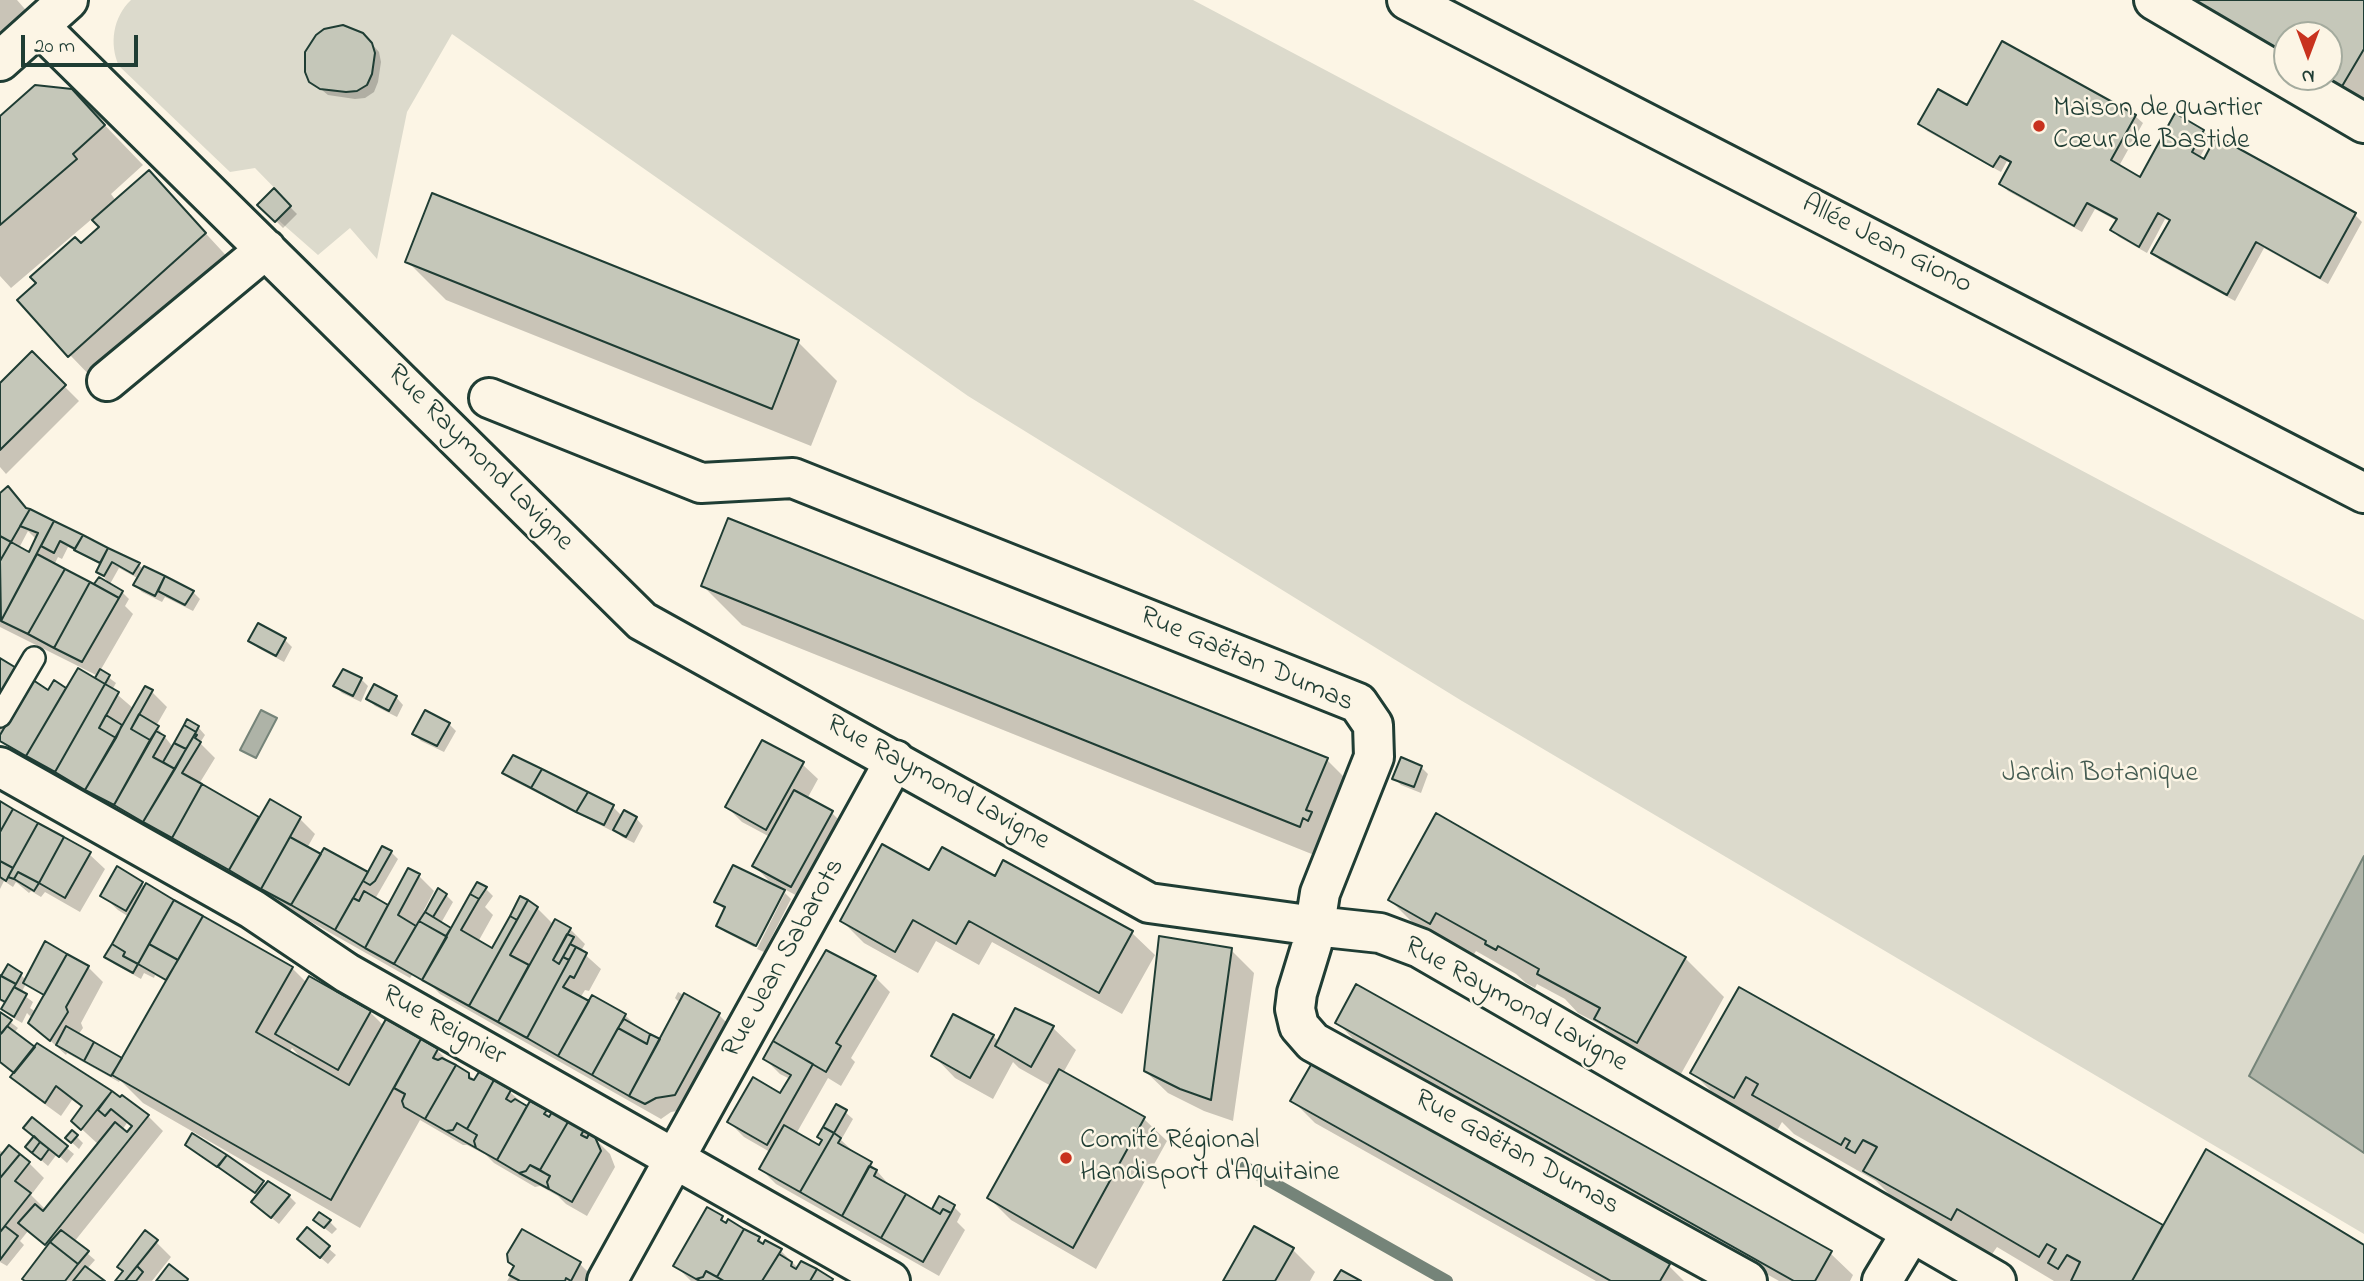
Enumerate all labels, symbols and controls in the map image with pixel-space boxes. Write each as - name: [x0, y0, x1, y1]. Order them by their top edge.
- scale bar: [24, 21, 142, 65]
- north arrow: [2273, 21, 2343, 91]
- text: 20 m: [34, 32, 75, 62]
- text: N: [2302, 62, 2314, 89]
- place label: Maison de quartier Cœur de Bastide: [2053, 93, 2262, 159]
- marker: Maison de quartier Cœur de Bastide: [2031, 118, 2047, 134]
- street label: Allée Jean Giono: [1795, 189, 1977, 303]
- street label: Rue Raymond Lavigne: [379, 359, 579, 559]
- street label: Rue Gaëtan Dumas: [1134, 601, 1358, 721]
- street label: Rue Raymond Lavigne: [819, 709, 1055, 859]
- park label: Jardin Botanique: [2002, 758, 2198, 792]
- street label: Rue Jean Sabarots: [716, 853, 854, 1065]
- street label: Rue Raymond Lavigne: [1397, 931, 1633, 1081]
- street label: Rue Reignier: [375, 979, 511, 1075]
- street label: Rue Gaëtan Dumas: [1408, 1084, 1624, 1224]
- place label: Comité Régional Handisport d'Aquitaine: [1080, 1125, 1340, 1191]
- marker: Comité Régional Handisport d'Aquitaine: [1058, 1150, 1074, 1166]

